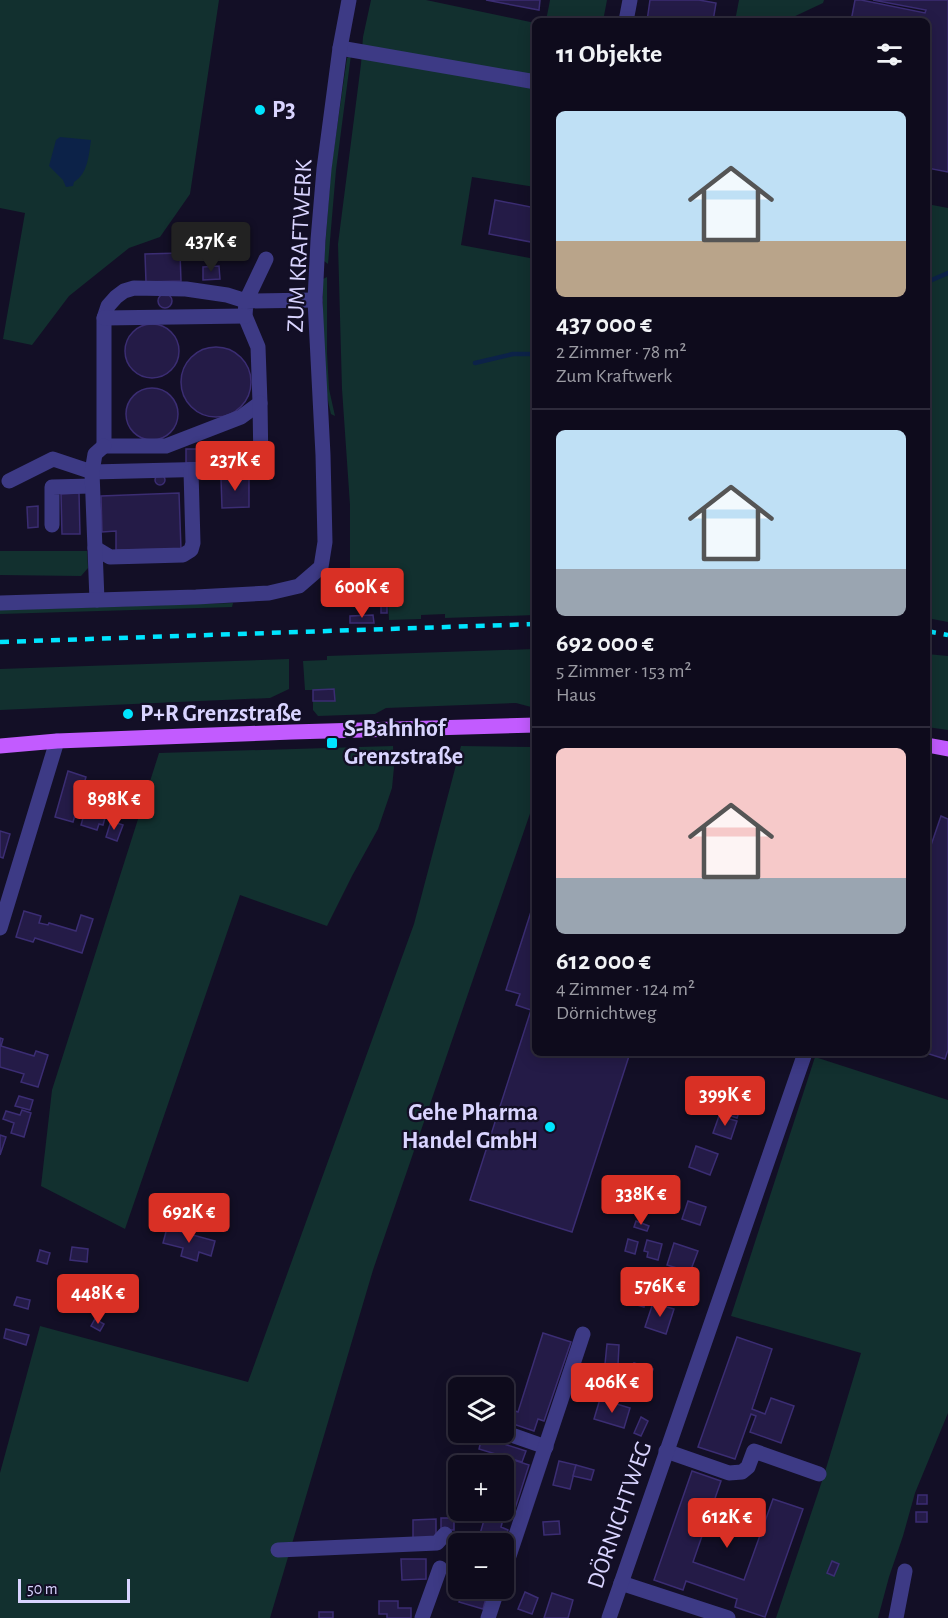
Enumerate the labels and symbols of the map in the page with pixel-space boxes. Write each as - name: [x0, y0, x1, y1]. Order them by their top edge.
- place label: P3: [272, 98, 296, 122]
- marker: P3: [253, 103, 267, 117]
- street label: ZUM KRAFTWERK: [283, 158, 317, 333]
- pin: 437K €: [162, 222, 260, 273]
- pin: 237K €: [186, 441, 284, 492]
- pin: 600K €: [313, 568, 411, 619]
- place label: P+R Grenzstraße: [140, 702, 302, 726]
- marker: P+R Grenzstraße: [121, 707, 135, 721]
- place label: S-Bahnhof Grenzstraße: [344, 717, 463, 769]
- marker: S-Bahnhof Grenzstraße: [325, 736, 339, 750]
- pin: 898K €: [65, 780, 163, 831]
- pin: 399K €: [676, 1076, 774, 1127]
- place label: Gehe Pharma Handel GmbH: [402, 1101, 538, 1153]
- marker: Gehe Pharma Handel GmbH: [543, 1120, 557, 1134]
- pin: 338K €: [592, 1175, 690, 1226]
- pin: 692K €: [140, 1193, 238, 1244]
- pin: 576K €: [611, 1267, 709, 1318]
- pin: 448K €: [49, 1274, 147, 1325]
- pin: 406K €: [563, 1363, 661, 1414]
- street label: DÖRNICHTWEG: [583, 1438, 656, 1592]
- pin: 612K €: [678, 1498, 776, 1549]
- scale bar: [18, 1576, 130, 1604]

